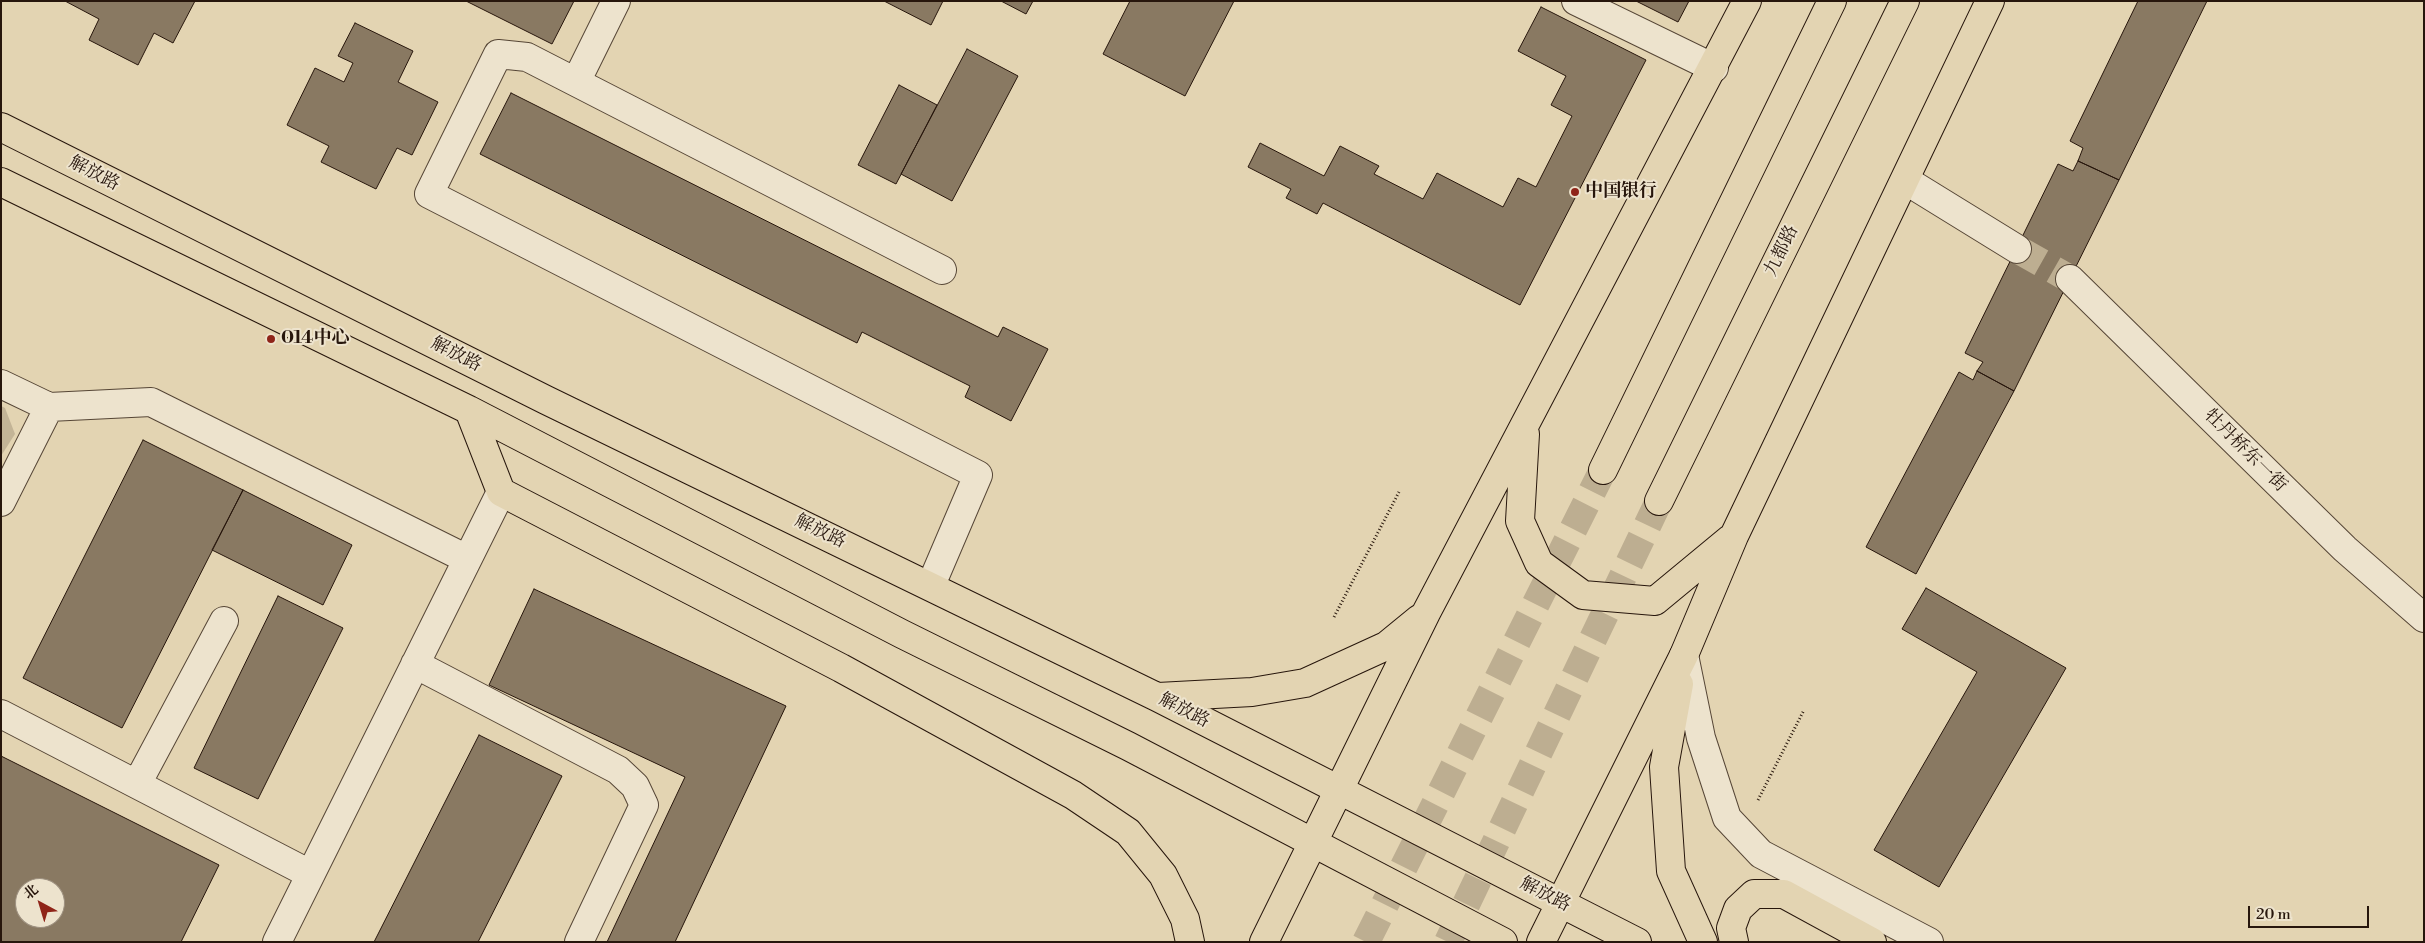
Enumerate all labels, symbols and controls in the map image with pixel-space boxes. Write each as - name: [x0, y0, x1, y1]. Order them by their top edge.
- street label: 解放路: [65, 152, 123, 196]
- place label: 中国银行: [1585, 181, 1657, 203]
- marker: 中国银行: [1569, 186, 1581, 198]
- street label: 九都路: [1760, 222, 1804, 280]
- place label: 014中心: [281, 328, 349, 350]
- marker: 014中心: [265, 333, 277, 345]
- street label: 解放路: [427, 333, 485, 377]
- street label: 牡丹桥东一街: [2199, 405, 2291, 497]
- street label: 解放路: [791, 510, 849, 554]
- street label: 解放路: [1155, 689, 1213, 733]
- street label: 解放路: [1516, 873, 1574, 917]
- north arrow: [15, 878, 65, 928]
- text: 北: [20, 881, 42, 904]
- scale bar: [2250, 896, 2371, 928]
- text: 20 m: [2256, 905, 2291, 924]

